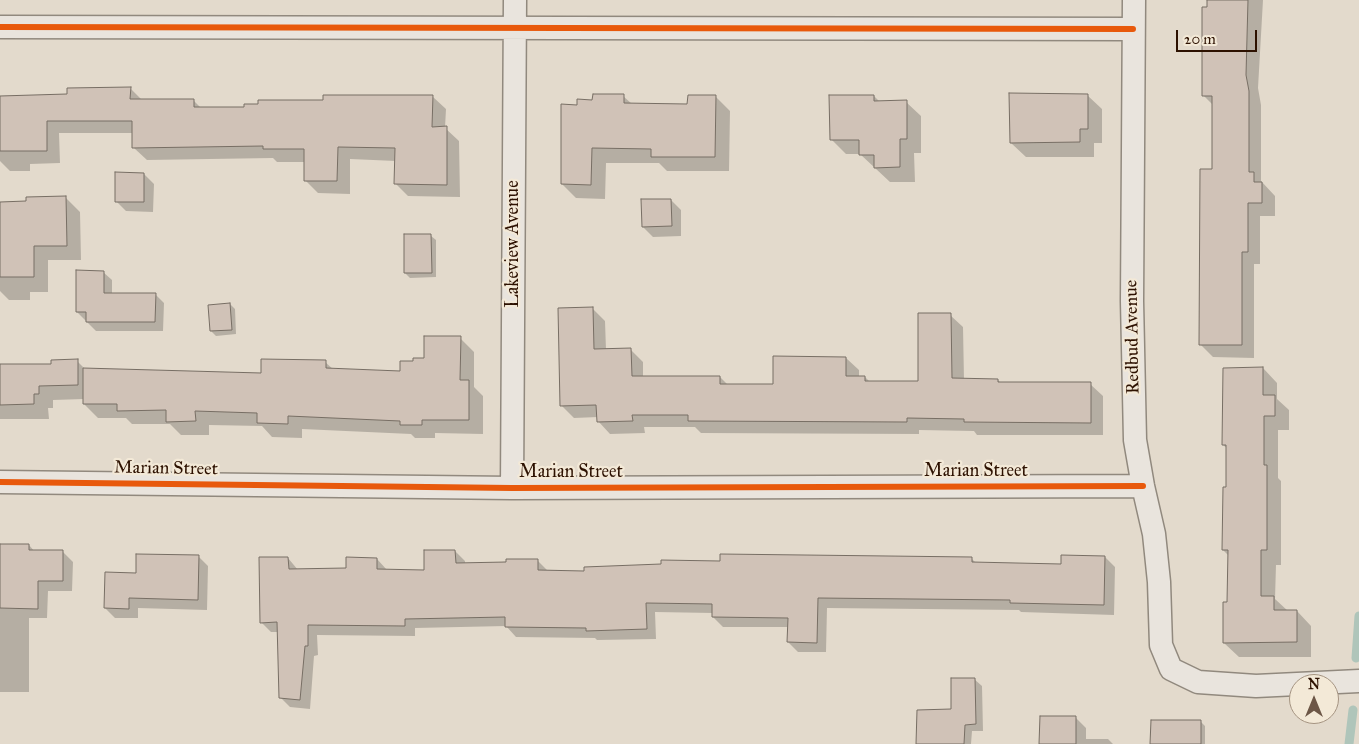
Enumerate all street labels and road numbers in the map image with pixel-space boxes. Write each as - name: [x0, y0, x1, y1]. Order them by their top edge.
- street label: Lakeview Avenue: [503, 180, 525, 308]
- street label: Redbud Avenue: [1121, 280, 1145, 394]
- street label: Marian Street: [114, 457, 218, 481]
- street label: Marian Street: [924, 461, 1028, 483]
- street label: Marian Street: [519, 462, 623, 484]

